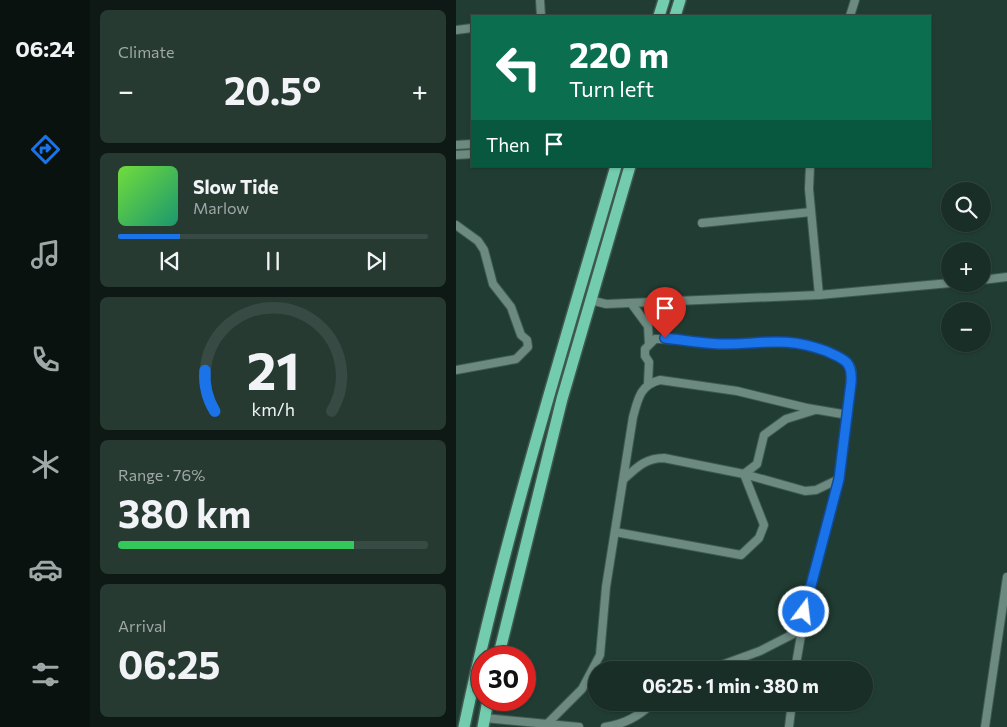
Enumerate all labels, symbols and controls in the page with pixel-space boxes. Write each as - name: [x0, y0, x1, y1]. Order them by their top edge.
- text: 220 m: [569, 32, 669, 75]
- text: 06:24: [15, 35, 75, 62]
- icon: left: [486, 35, 551, 100]
- text: Climate: [118, 42, 174, 61]
- text: 20.5°: [224, 66, 321, 113]
- text: −: [118, 73, 134, 107]
- text: +: [412, 73, 428, 107]
- text: Turn left: [569, 75, 654, 102]
- icon: arrive: [540, 130, 568, 158]
- icon: directions: [28, 132, 63, 167]
- text: Then: [486, 133, 530, 156]
- text: Slow Tide: [193, 175, 279, 198]
- map controls: [941, 182, 991, 352]
- button: search: [941, 182, 991, 232]
- text: Marlow: [193, 198, 249, 217]
- icon: music: [28, 237, 63, 272]
- button: +: [941, 242, 991, 292]
- icon: previous: [156, 247, 184, 275]
- icon: pause: [259, 247, 287, 275]
- icon: next: [362, 247, 390, 275]
- pin: [644, 287, 686, 338]
- icon: arrive: [651, 294, 679, 322]
- button: −: [941, 302, 991, 352]
- text: 21: [246, 337, 300, 401]
- icon: phone: [28, 342, 63, 377]
- text: km/h: [251, 398, 295, 420]
- icon: climate: [28, 447, 63, 482]
- text: Range · 76%: [118, 465, 205, 484]
- text: 380 km: [118, 489, 251, 536]
- icon: car: [28, 552, 63, 587]
- position arrow: [777, 585, 829, 637]
- text: Arrival: [118, 616, 166, 635]
- text: 06:25: [118, 640, 221, 687]
- speed limit sign: 30: [471, 646, 536, 711]
- icon: filters: [28, 657, 63, 692]
- text: 06:25 · 1 min · 380 m: [642, 674, 819, 697]

